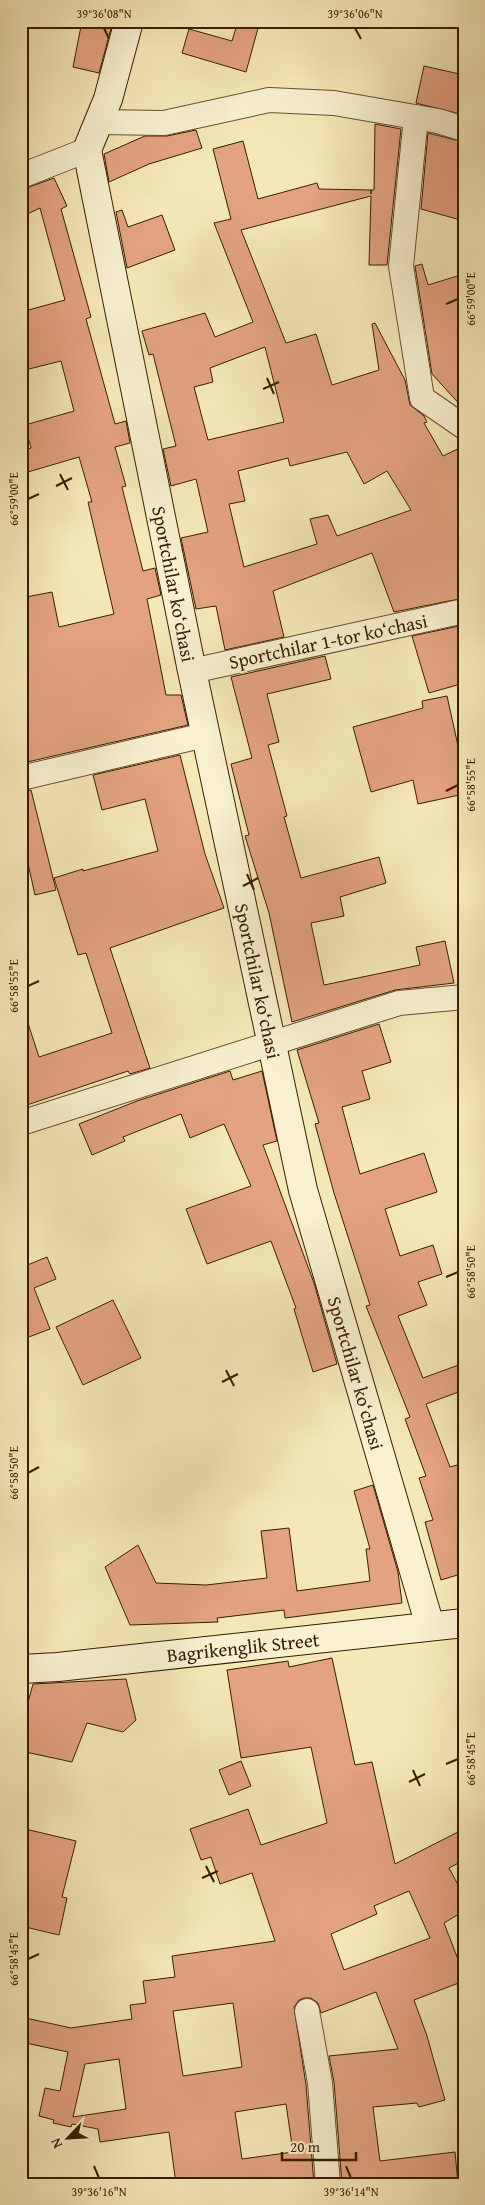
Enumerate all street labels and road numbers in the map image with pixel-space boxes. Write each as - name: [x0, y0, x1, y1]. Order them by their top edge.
- street label: Sportchilar ko‘chasi: [145, 504, 203, 664]
- street label: Sportchilar 1-tor ko‘chasi: [226, 606, 430, 676]
- street label: Sportchilar ko‘chasi: [228, 901, 288, 1061]
- street label: Sportchilar ko‘chasi: [321, 1293, 391, 1453]
- street label: Bagrikenglik Street: [165, 1625, 321, 1669]

